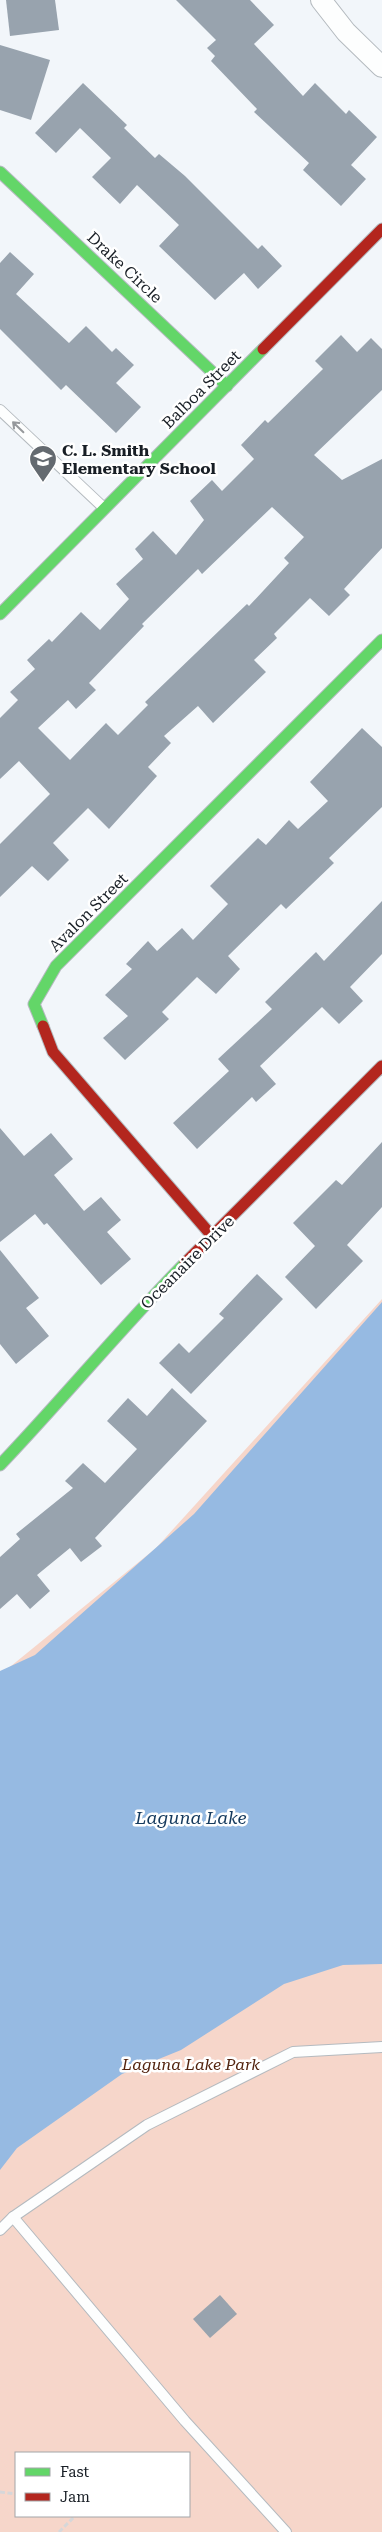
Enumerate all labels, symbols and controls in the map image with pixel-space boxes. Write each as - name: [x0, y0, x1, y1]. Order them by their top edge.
- street label: Drake Circle: [83, 228, 166, 307]
- street label: Balboa Street: [158, 346, 244, 432]
- one-way arrow: [12, 421, 25, 433]
- place label: C. L. Smith Elementary School: [62, 441, 217, 478]
- school or university icon: C. L. Smith Elementary School: [28, 444, 58, 483]
- street label: Avalon Street: [45, 869, 132, 956]
- street label: Oceanaire Drive: [137, 1212, 238, 1313]
- water label: Laguna Lake: [134, 1807, 247, 1828]
- park label: Laguna Lake Park: [121, 2055, 260, 2074]
- legend: [15, 2452, 190, 2517]
- text: Fast: [60, 2463, 90, 2481]
- text: Jam: [60, 2488, 90, 2506]

